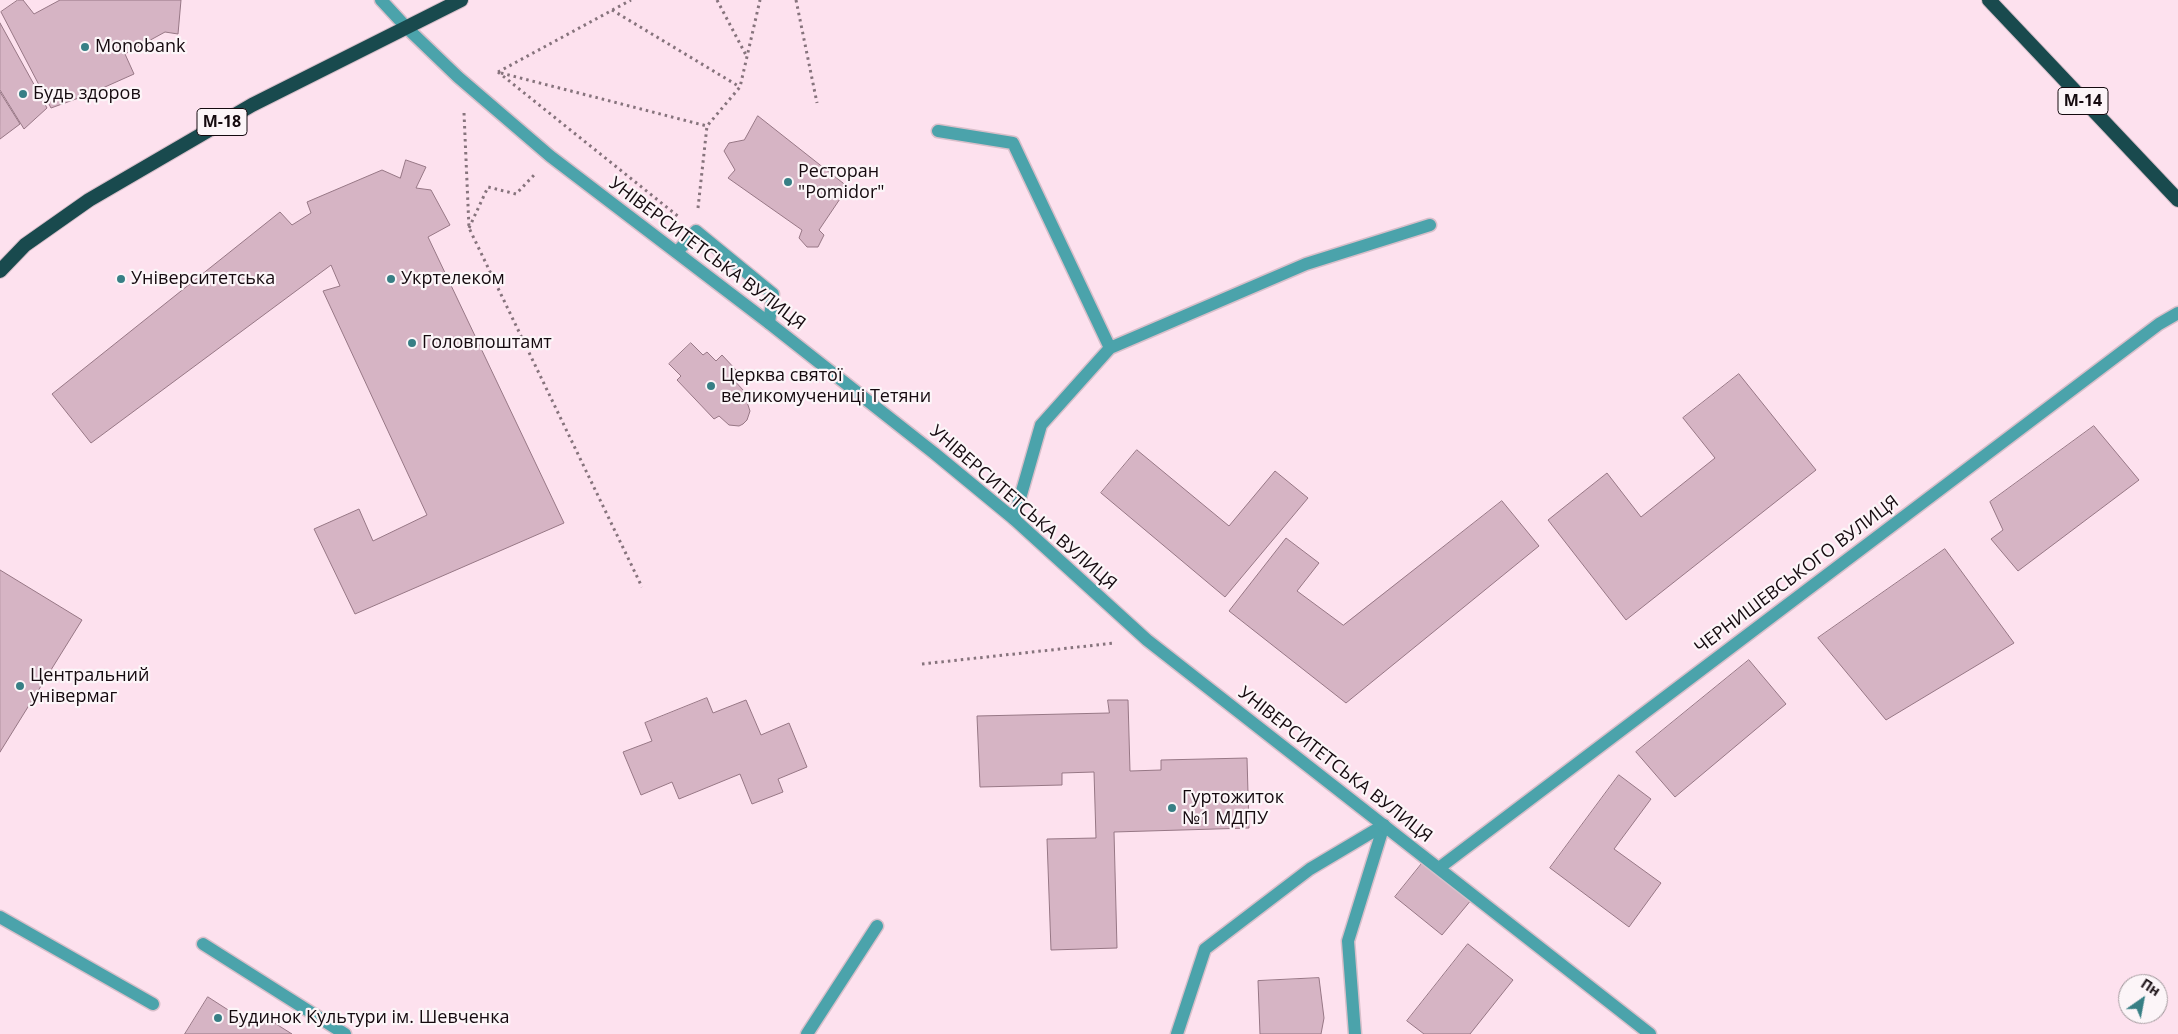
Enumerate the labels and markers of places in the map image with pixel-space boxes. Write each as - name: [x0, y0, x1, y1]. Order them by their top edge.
- place label: Monobank: [95, 36, 185, 58]
- marker: Monobank: [79, 41, 91, 53]
- place label: Будь здоров: [33, 83, 141, 105]
- marker: Будь здоров: [17, 88, 29, 100]
- place label: Ресторан "Pomidor": [798, 161, 884, 203]
- marker: Ресторан "Pomidor": [782, 176, 794, 188]
- place label: Університетська: [131, 268, 275, 290]
- place label: Укртелеком: [401, 268, 505, 290]
- marker: Університетська: [115, 273, 127, 285]
- marker: Укртелеком: [385, 273, 397, 285]
- place label: Головпоштамт: [422, 332, 552, 354]
- marker: Головпоштамт: [406, 337, 418, 349]
- place label: Церква святої великомучениці Тетяни: [721, 365, 931, 408]
- marker: Церква святої великомучениці Тетяни: [705, 380, 717, 392]
- place label: Центральний універмаг: [30, 665, 149, 708]
- marker: Центральний універмаг: [14, 680, 26, 692]
- place label: Гуртожиток №1 МДПУ: [1182, 787, 1284, 830]
- marker: Гуртожиток №1 МДПУ: [1166, 802, 1178, 814]
- place label: Будинок Культури ім. Шевченка: [228, 1007, 509, 1029]
- marker: Будинок Культури ім. Шевченка: [212, 1012, 224, 1024]

